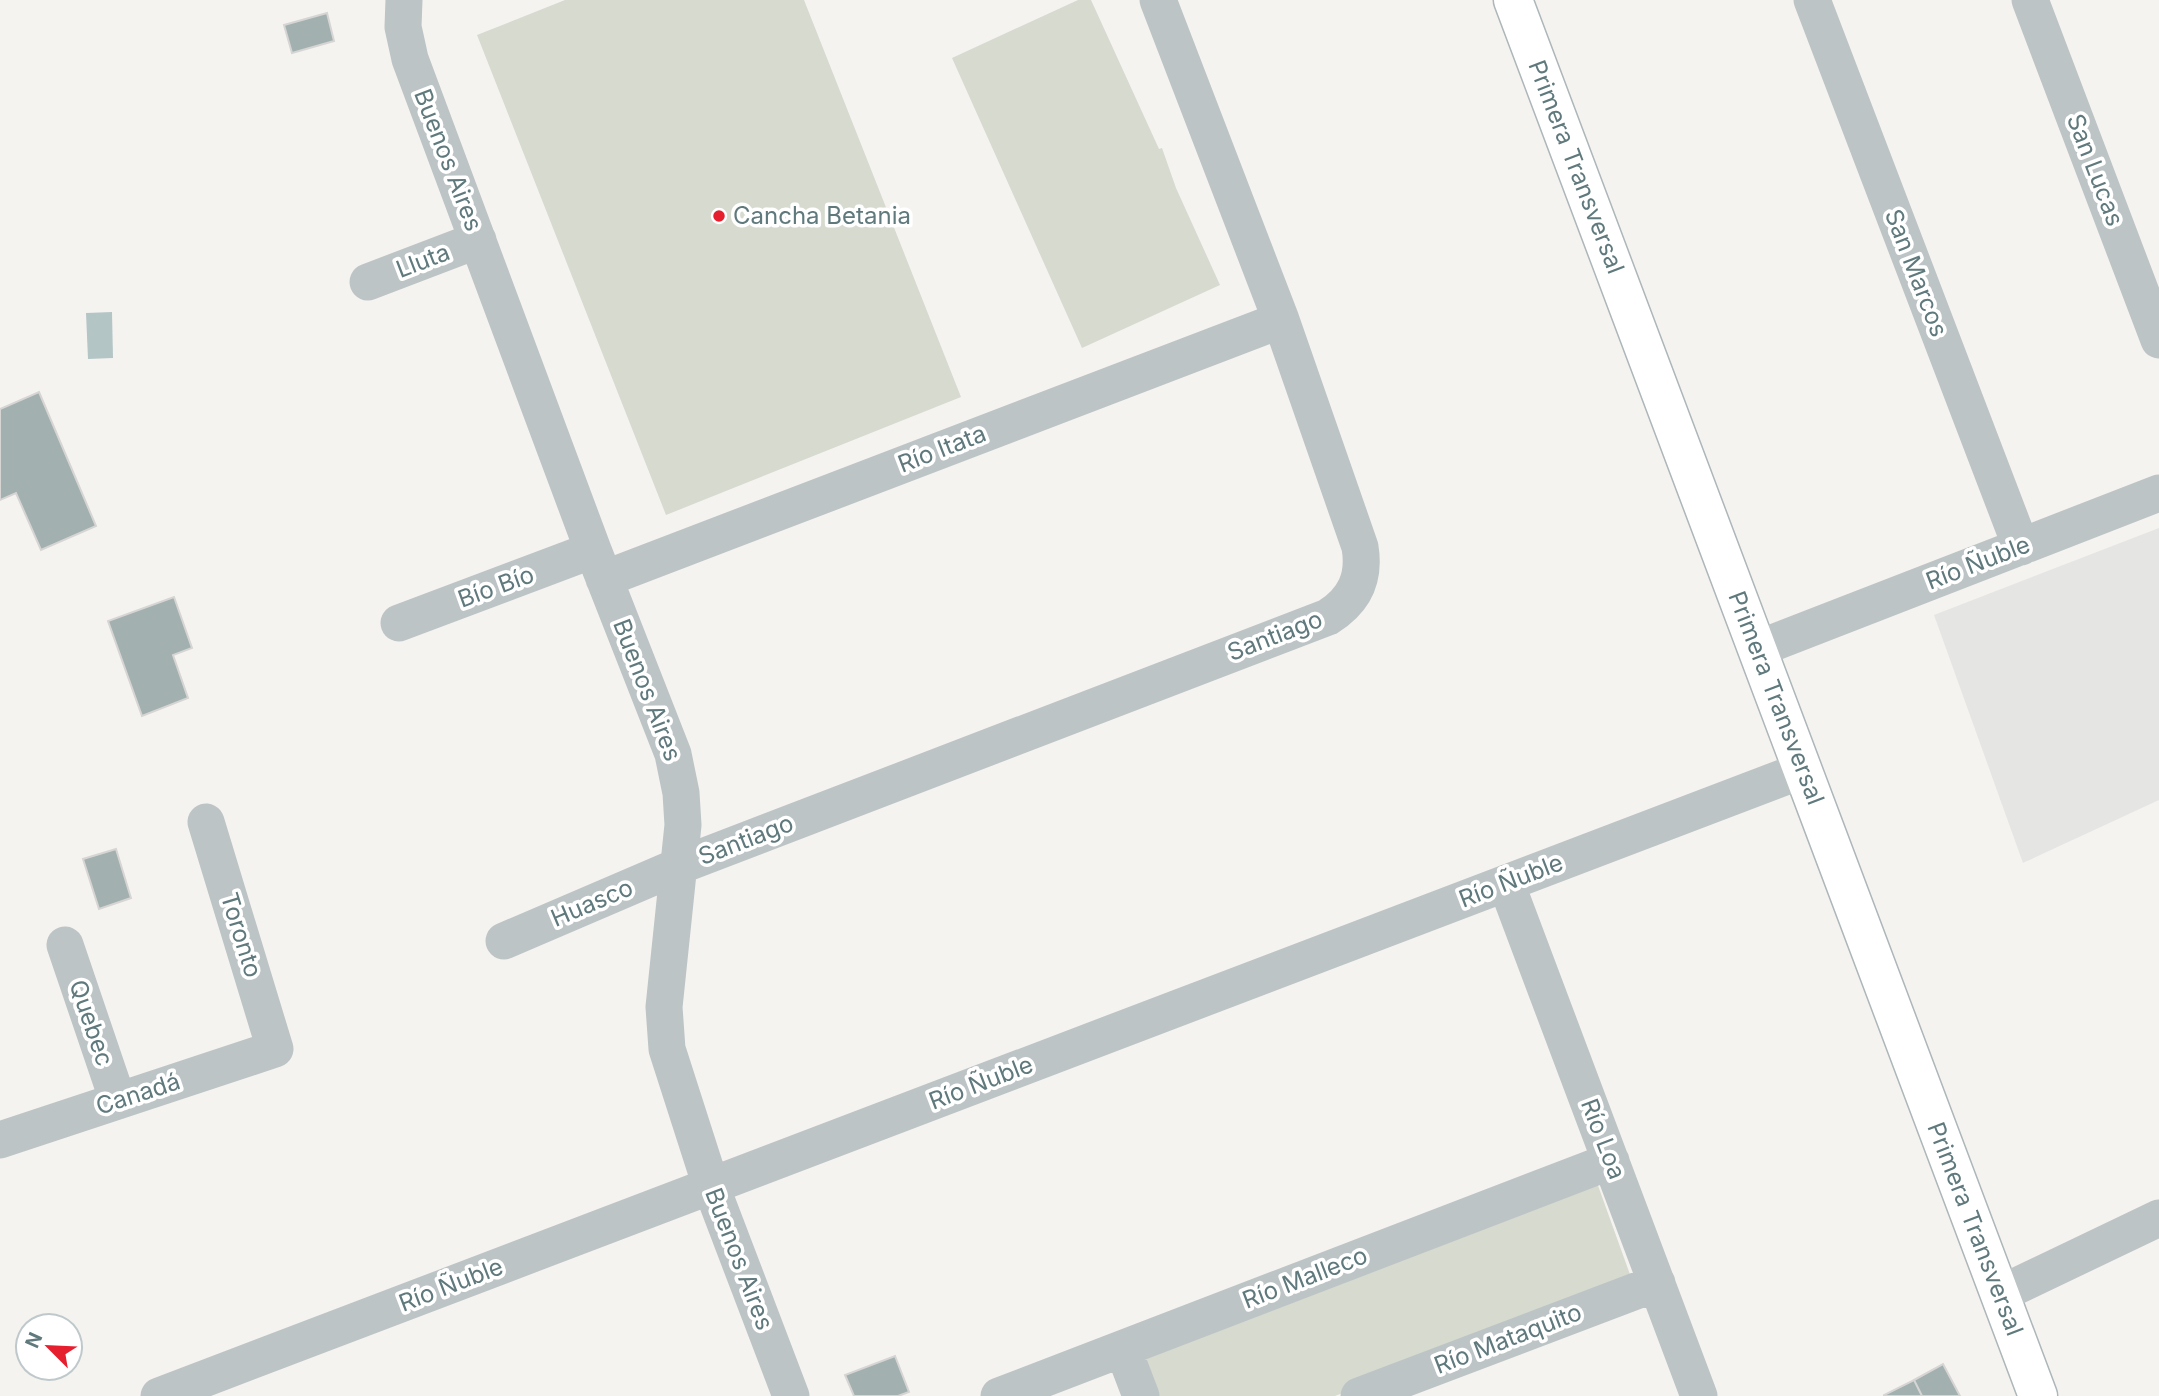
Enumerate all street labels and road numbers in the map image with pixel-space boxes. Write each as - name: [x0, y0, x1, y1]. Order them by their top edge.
- street label: Primera Transversal: [1522, 56, 1631, 278]
- street label: Buenos Aires: [408, 85, 489, 235]
- street label: San Lucas: [2061, 110, 2130, 230]
- street label: San Marcos: [1879, 205, 1954, 341]
- street label: Lluta: [392, 237, 454, 284]
- street label: Río Itata: [894, 418, 990, 479]
- street label: Río Ñuble: [1922, 529, 2034, 596]
- street label: Bío Bío: [454, 559, 538, 614]
- street label: Primera Transversal: [1722, 587, 1831, 809]
- street label: Santiago: [1223, 604, 1326, 667]
- street label: Buenos Aires: [607, 615, 688, 765]
- street label: Santiago: [694, 808, 797, 871]
- street label: Río Ñuble: [1455, 847, 1567, 914]
- street label: Huasco: [546, 872, 637, 933]
- street label: Toronto: [215, 889, 268, 981]
- street label: Quebec: [63, 976, 120, 1070]
- street label: Río Ñuble: [925, 1049, 1037, 1116]
- street label: Canadá: [92, 1066, 184, 1121]
- street label: Río Loa: [1575, 1094, 1632, 1183]
- street label: Primera Transversal: [1921, 1118, 2030, 1340]
- street label: Buenos Aires: [699, 1184, 780, 1334]
- street label: Río Malleco: [1238, 1240, 1371, 1315]
- street label: Río Ñuble: [395, 1251, 507, 1318]
- street label: Río Mataquito: [1430, 1297, 1586, 1380]

